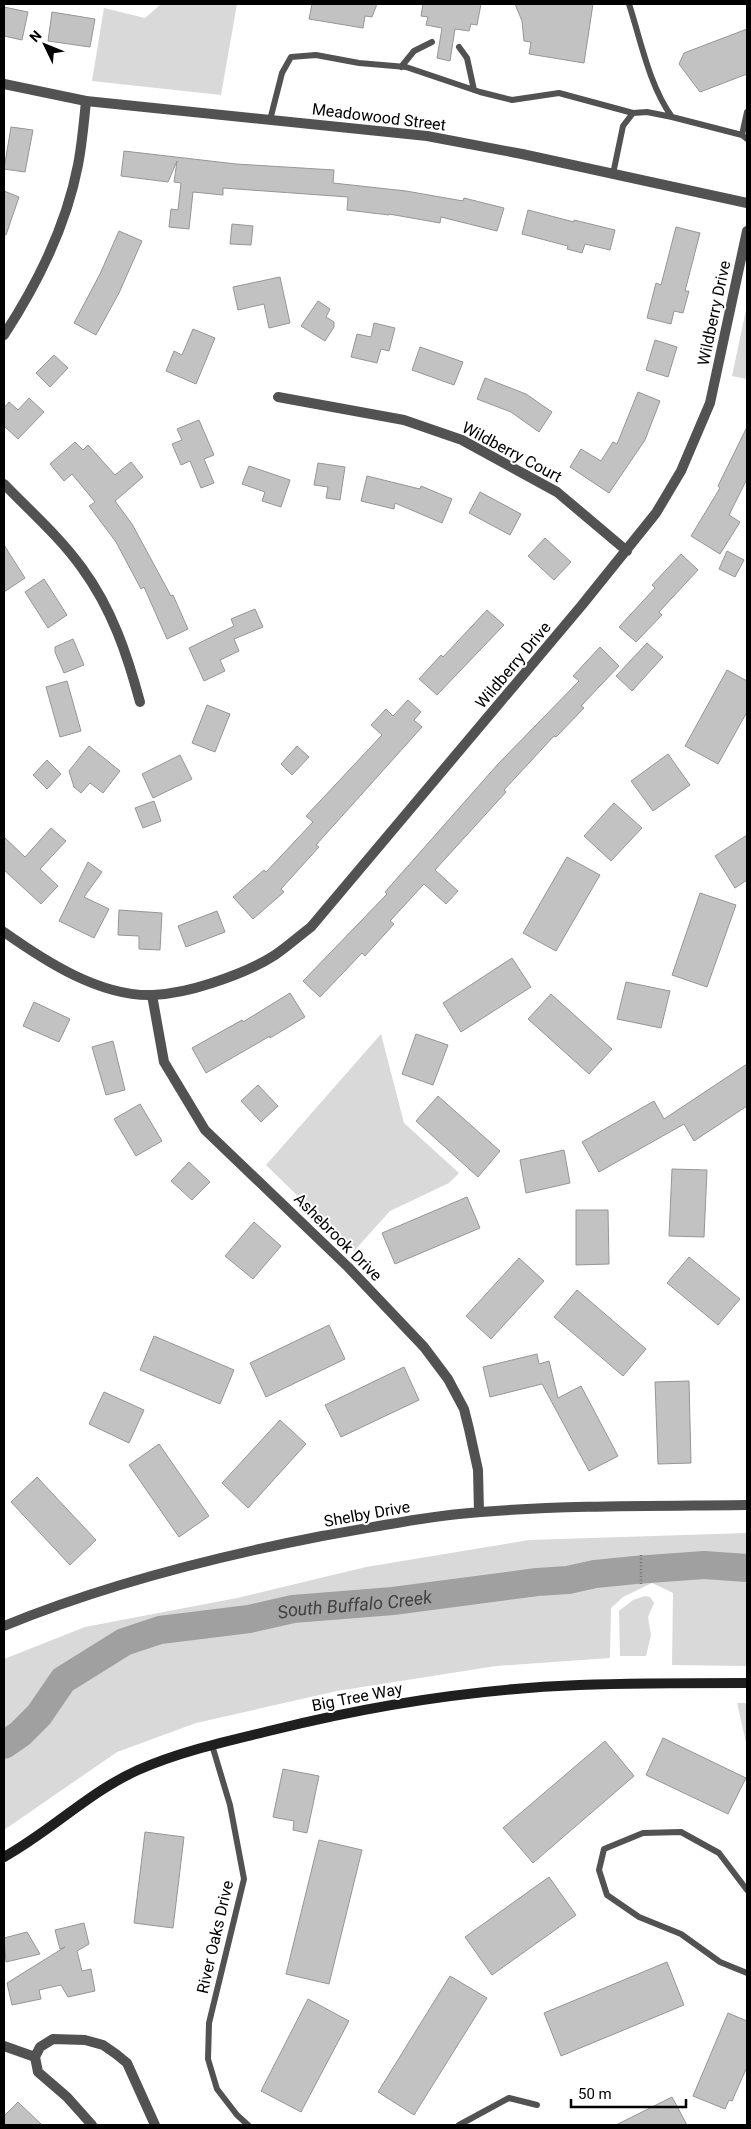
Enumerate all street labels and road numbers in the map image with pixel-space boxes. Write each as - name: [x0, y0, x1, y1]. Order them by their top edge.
- street label: Meadowood Street: [311, 99, 447, 135]
- street label: Wildberry Drive: [694, 259, 734, 367]
- street label: Wildberry Court: [459, 418, 565, 486]
- street label: Wildberry Drive: [471, 618, 555, 712]
- street label: Ashebrook Drive: [290, 1189, 386, 1285]
- street label: Shelby Drive: [322, 1497, 412, 1531]
- street label: Big Tree Way: [310, 1679, 404, 1715]
- street label: River Oaks Drive: [193, 1879, 237, 1995]

